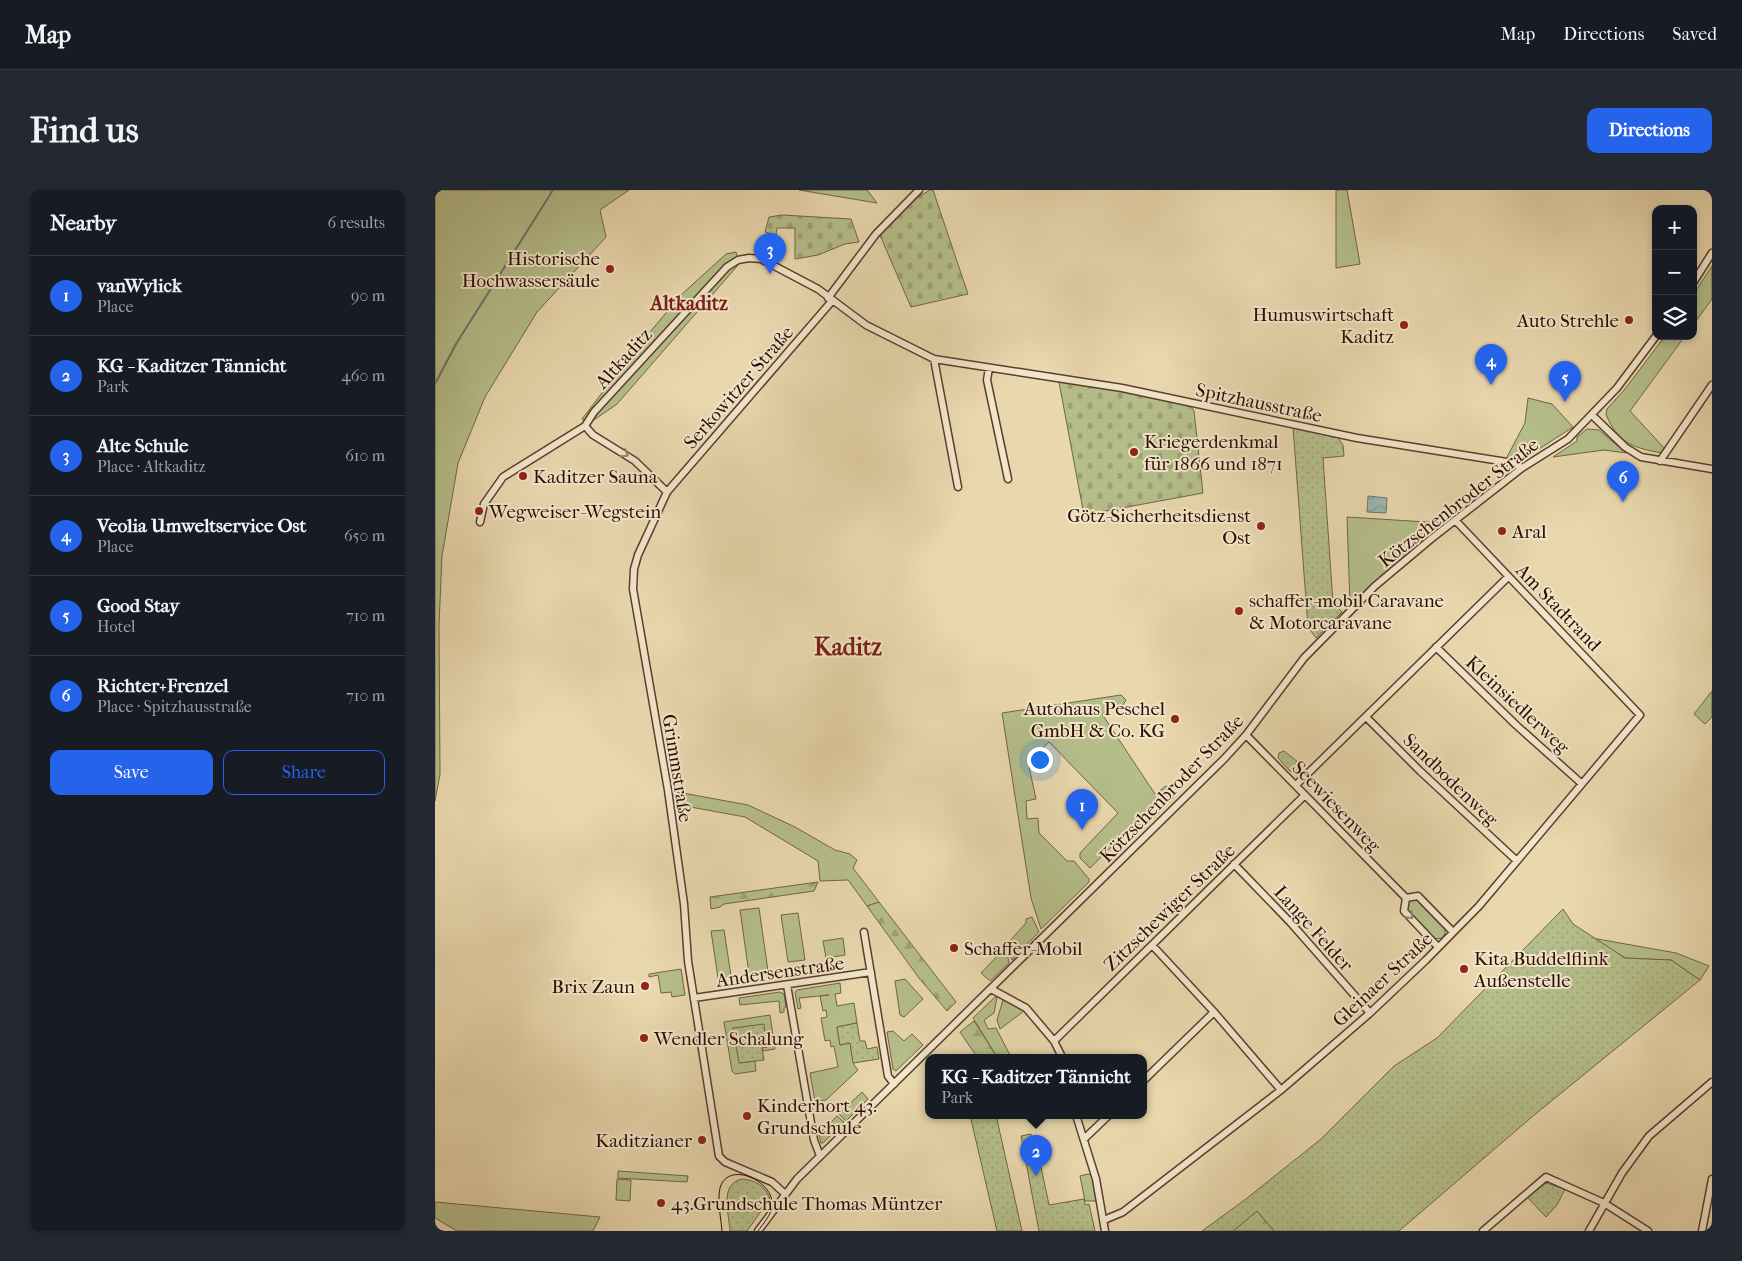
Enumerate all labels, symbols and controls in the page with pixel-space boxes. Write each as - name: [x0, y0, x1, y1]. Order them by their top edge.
- text: Map: [25, 21, 71, 49]
- text: Map: [1501, 24, 1535, 45]
- text: Directions: [1563, 24, 1644, 45]
- text: Saved: [1672, 24, 1717, 45]
- button: Directions: [1587, 108, 1712, 153]
- text: Find us: [30, 110, 139, 151]
- map controls: [1652, 205, 1697, 340]
- button: +: [1652, 205, 1697, 250]
- text: Nearby: [50, 211, 116, 235]
- text: 6 results: [327, 213, 385, 232]
- pin: 3: [754, 233, 786, 274]
- place label: Historische Hochwassersäule: [462, 248, 600, 292]
- button: −: [1652, 250, 1697, 295]
- marker: Historische Hochwassersäule: [604, 263, 616, 275]
- text: vanWylick: [97, 275, 182, 297]
- text: 1: [63, 286, 69, 305]
- text: 90 m: [351, 286, 385, 305]
- district label: Altkaditz: [648, 292, 728, 315]
- button: layers: [1652, 295, 1697, 340]
- text: Place: [97, 297, 133, 316]
- place label: Humuswirtschaft Kaditz: [1253, 304, 1394, 348]
- place label: Auto Strehle: [1516, 310, 1619, 332]
- marker: Auto Strehle: [1623, 314, 1635, 326]
- marker: Humuswirtschaft Kaditz: [1398, 319, 1410, 331]
- street label: Serkowitzer Straße: [679, 322, 798, 454]
- street label: Altkaditz: [590, 324, 657, 394]
- pin: 4: [1475, 344, 1507, 385]
- text: KG - Kaditzer Tännicht: [97, 355, 286, 377]
- pin: 5: [1549, 361, 1581, 402]
- text: 2: [62, 366, 70, 385]
- text: 460 m: [341, 366, 385, 385]
- text: Park: [97, 377, 129, 396]
- street label: Spitzhausstraße: [1194, 379, 1324, 427]
- place label: Kriegerdenkmal für 1866 und 1871: [1144, 431, 1283, 475]
- street label: Kötzschenbroder Straße: [1374, 433, 1543, 572]
- text: Alte Schule: [97, 435, 189, 457]
- text: 3: [63, 446, 69, 465]
- text: 610 m: [345, 446, 385, 465]
- marker: Kriegerdenkmal für 1866 und 1871: [1128, 446, 1140, 458]
- one-way arrow: [620, 447, 629, 457]
- text: Place · Altkaditz: [97, 457, 206, 476]
- pin: 6: [1607, 461, 1639, 502]
- place label: Kaditzer Sauna: [533, 466, 658, 488]
- marker: Kaditzer Sauna: [517, 470, 529, 482]
- place label: Wegweiser-Wegstein: [488, 501, 661, 523]
- marker: Wegweiser-Wegstein: [473, 505, 485, 517]
- place label: Götz-Sicherheitsdienst Ost: [1067, 505, 1251, 549]
- text: Veolia Umweltservice Ost: [97, 515, 306, 537]
- marker: Götz-Sicherheitsdienst Ost: [1255, 520, 1267, 532]
- place label: Aral: [1511, 521, 1546, 543]
- marker: Aral: [1496, 525, 1508, 537]
- text: 4: [61, 526, 71, 545]
- text: 650 m: [344, 526, 385, 545]
- text: Place: [97, 537, 133, 556]
- street label: Am Stadtrand: [1510, 559, 1606, 656]
- place label: schaffer-mobil Caravane & Motorcaravane: [1249, 590, 1444, 634]
- text: Good Stay: [97, 595, 179, 617]
- marker: schaffer-mobil Caravane & Motorcaravane: [1233, 605, 1245, 617]
- text: 5: [63, 606, 69, 625]
- text: 710 m: [346, 606, 385, 625]
- text: Hotel: [97, 617, 135, 636]
- district label: Kaditz: [814, 633, 882, 661]
- street label: Kleinsiedlerweg: [1461, 651, 1574, 759]
- text: Richter+Frenzel: [97, 675, 228, 697]
- text: 6: [62, 686, 70, 705]
- text: 710 m: [346, 686, 385, 705]
- text: Place · Spitzhausstraße: [97, 697, 252, 716]
- place label: Autohaus Peschel GmbH & Co. KG: [1023, 698, 1165, 742]
- street label: Kötzschenbroder Straße: [1095, 710, 1248, 867]
- street label: Grimmstraße: [658, 712, 696, 824]
- marker: Autohaus Peschel GmbH & Co. KG: [1169, 713, 1181, 725]
- street label: Sandbodenweg: [1398, 729, 1503, 831]
- your location: [1027, 747, 1053, 773]
- button: Save: [50, 750, 213, 795]
- button: Share: [223, 750, 385, 795]
- street label: Seewiesenweg: [1287, 757, 1386, 857]
- pin: 1: [1066, 789, 1098, 830]
- street label: Zitzschewiger Straße: [1100, 840, 1240, 976]
- street label: Lange Felder: [1269, 881, 1358, 977]
- one-way arrow: [1404, 911, 1413, 920]
- street label: Gleinaer Straße: [1328, 928, 1437, 1032]
- place label: Schaffer-Mobil: [964, 938, 1083, 960]
- marker: Schaffer-Mobil: [948, 942, 960, 954]
- place label: Kita Buddelflink Außenstelle: [1473, 948, 1609, 992]
- street label: Andersenstraße: [714, 952, 846, 992]
- marker: Kita Buddelflink Außenstelle: [1458, 963, 1470, 975]
- place label: Brix Zaun: [552, 976, 635, 998]
- marker: Brix Zaun: [639, 980, 651, 992]
- place label: Wendler Schalung: [653, 1028, 804, 1050]
- marker: Wendler Schalung: [638, 1032, 650, 1044]
- popup: [925, 1054, 1147, 1119]
- text: KG - Kaditzer Tännicht: [941, 1066, 1131, 1088]
- text: Park: [941, 1088, 973, 1107]
- place label: Kinderhort 43. Grundschule: [757, 1095, 877, 1139]
- marker: Kinderhort 43. Grundschule: [741, 1110, 753, 1122]
- place label: Kaditzianer: [595, 1130, 693, 1152]
- marker: Kaditzianer: [696, 1134, 708, 1146]
- pin: 2: [1020, 1135, 1052, 1176]
- place label: 43.Grundschule Thomas Müntzer: [671, 1193, 943, 1215]
- marker: 43.Grundschule Thomas Müntzer: [655, 1197, 667, 1209]

